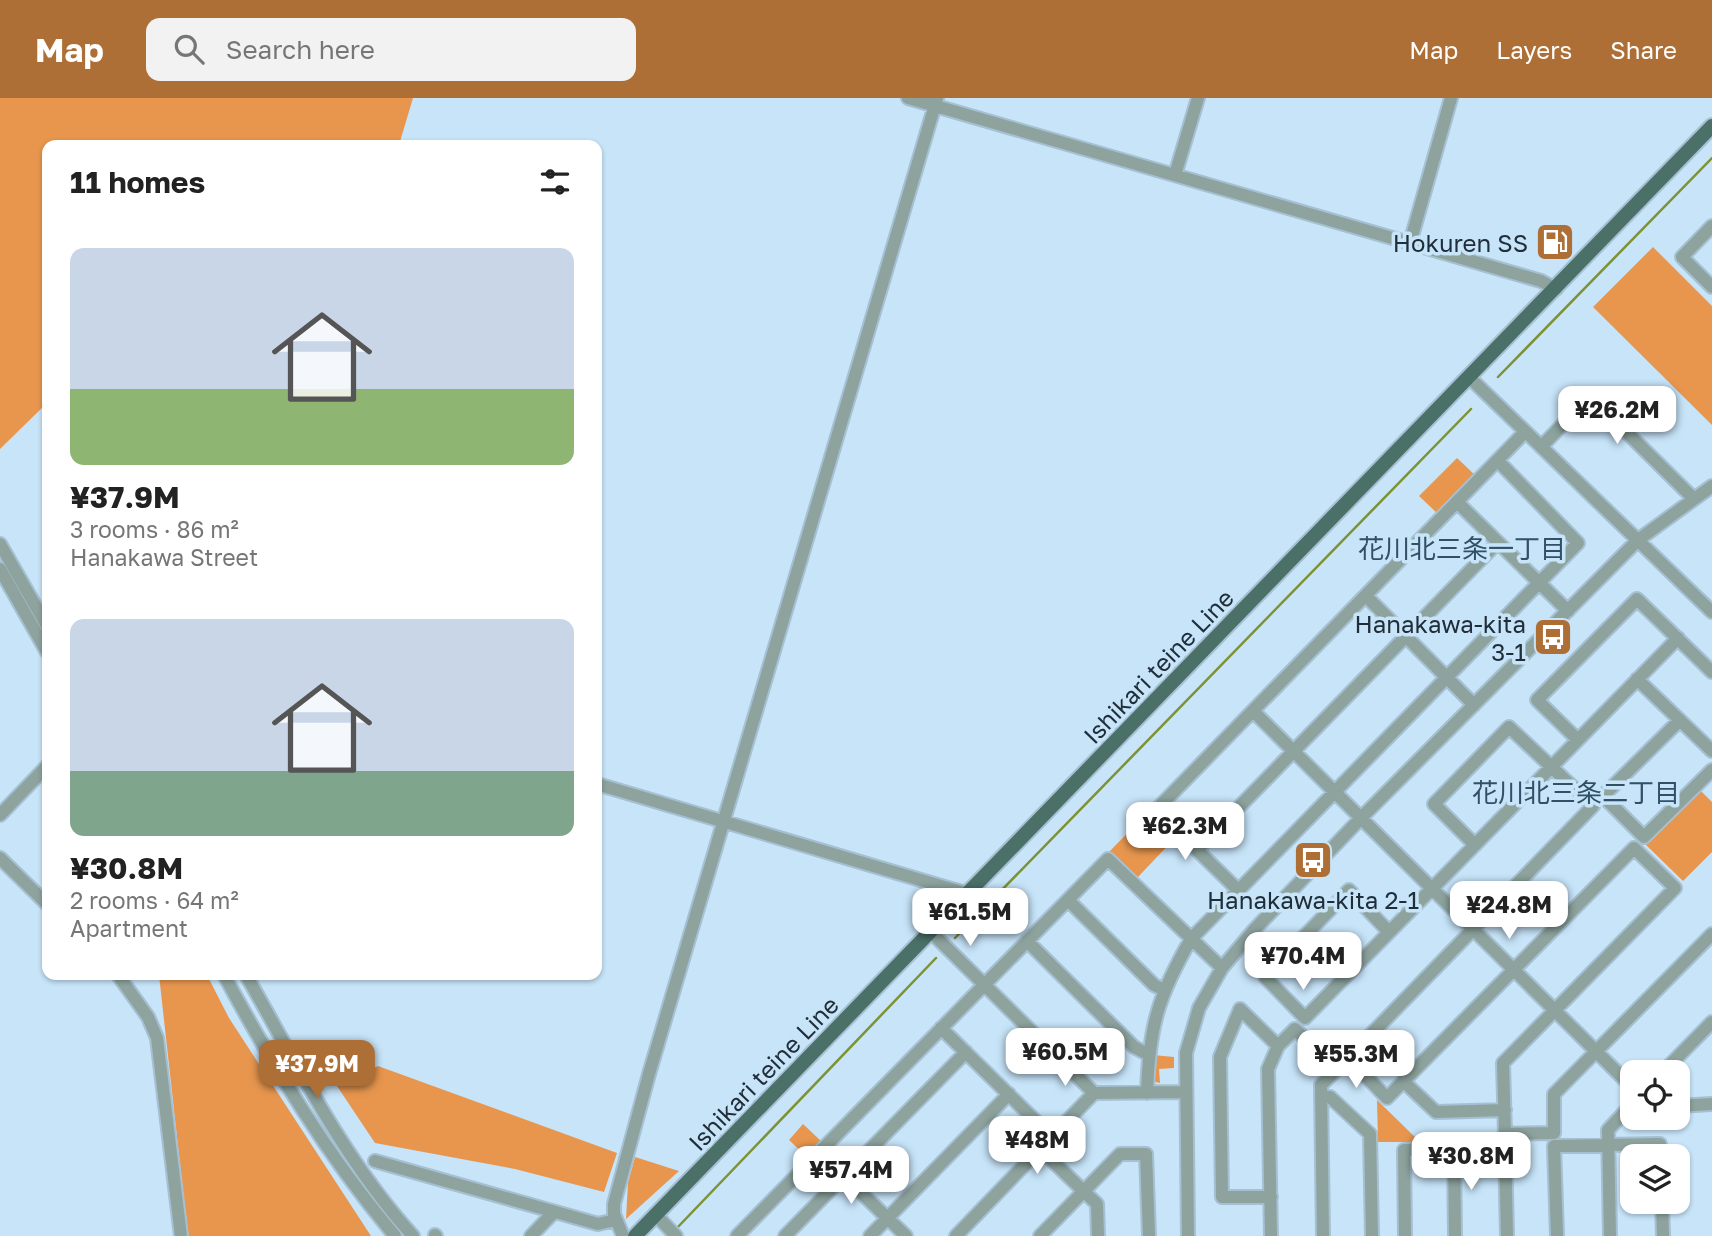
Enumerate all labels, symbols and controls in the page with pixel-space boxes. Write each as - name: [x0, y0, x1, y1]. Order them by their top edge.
- search box: [146, 18, 636, 81]
- text: Map: [35, 30, 104, 69]
- icon: search: [170, 30, 208, 68]
- text: Search here: [226, 34, 375, 65]
- text: Map: [1409, 35, 1458, 64]
- text: Layers: [1496, 35, 1572, 64]
- text: Share: [1610, 35, 1677, 64]
- icon: filters: [536, 163, 574, 201]
- text: 11 homes: [70, 164, 205, 200]
- fuel station icon: Hokuren SS: [1534, 221, 1576, 263]
- place label: Hokuren SS: [1393, 228, 1528, 257]
- icon: home: [259, 294, 385, 420]
- pin: ¥26.2M: [1560, 386, 1674, 446]
- text: ¥26.2M: [1574, 395, 1660, 423]
- text: ¥37.9M: [70, 479, 180, 515]
- text: 3 rooms · 86 m²: [70, 515, 239, 543]
- district label: 花川北三条一丁目: [1358, 533, 1566, 564]
- text: Hanakawa Street: [70, 543, 258, 571]
- street label: Ishikari teine Line: [1077, 583, 1239, 749]
- place label: Hanakawa-kita 3-1: [1354, 609, 1526, 666]
- bus stop icon: Hanakawa-kita 3-1: [1532, 616, 1574, 658]
- icon: home: [259, 665, 385, 791]
- district label: 花川北三条二丁目: [1472, 777, 1680, 808]
- pin: ¥62.3M: [1128, 802, 1242, 862]
- text: ¥62.3M: [1142, 811, 1228, 839]
- bus stop icon: Hanakawa-kita 2-1: [1292, 839, 1334, 881]
- text: ¥30.8M: [70, 850, 183, 886]
- pin: ¥24.8M: [1452, 882, 1566, 941]
- place label: Hanakawa-kita 2-1: [1207, 885, 1419, 914]
- text: 2 rooms · 64 m²: [70, 886, 239, 914]
- pin: ¥61.5M: [913, 888, 1027, 948]
- text: ¥24.8M: [1466, 890, 1552, 918]
- text: ¥61.5M: [928, 897, 1012, 925]
- text: Apartment: [70, 914, 188, 942]
- pin: ¥70.4M: [1246, 932, 1360, 992]
- text: ¥70.4M: [1261, 941, 1345, 969]
- street label: Ishikari teine Line: [682, 990, 844, 1156]
- pin: ¥60.5M: [1008, 1028, 1122, 1088]
- pin: ¥55.3M: [1299, 1030, 1413, 1090]
- text: ¥60.5M: [1022, 1037, 1108, 1065]
- text: ¥55.3M: [1313, 1039, 1399, 1067]
- pin: ¥37.9M: [260, 1040, 374, 1100]
- text: ¥37.9M: [275, 1049, 359, 1077]
- map controls: [1620, 1060, 1690, 1214]
- button: locate: [1620, 1060, 1690, 1130]
- pin: ¥48M: [996, 1116, 1078, 1176]
- text: ¥48M: [1005, 1125, 1069, 1153]
- pin: ¥30.8M: [1414, 1132, 1528, 1192]
- text: ¥30.8M: [1428, 1141, 1514, 1169]
- button: layers: [1620, 1144, 1690, 1214]
- pin: ¥57.4M: [794, 1146, 908, 1206]
- text: ¥57.4M: [809, 1155, 893, 1183]

